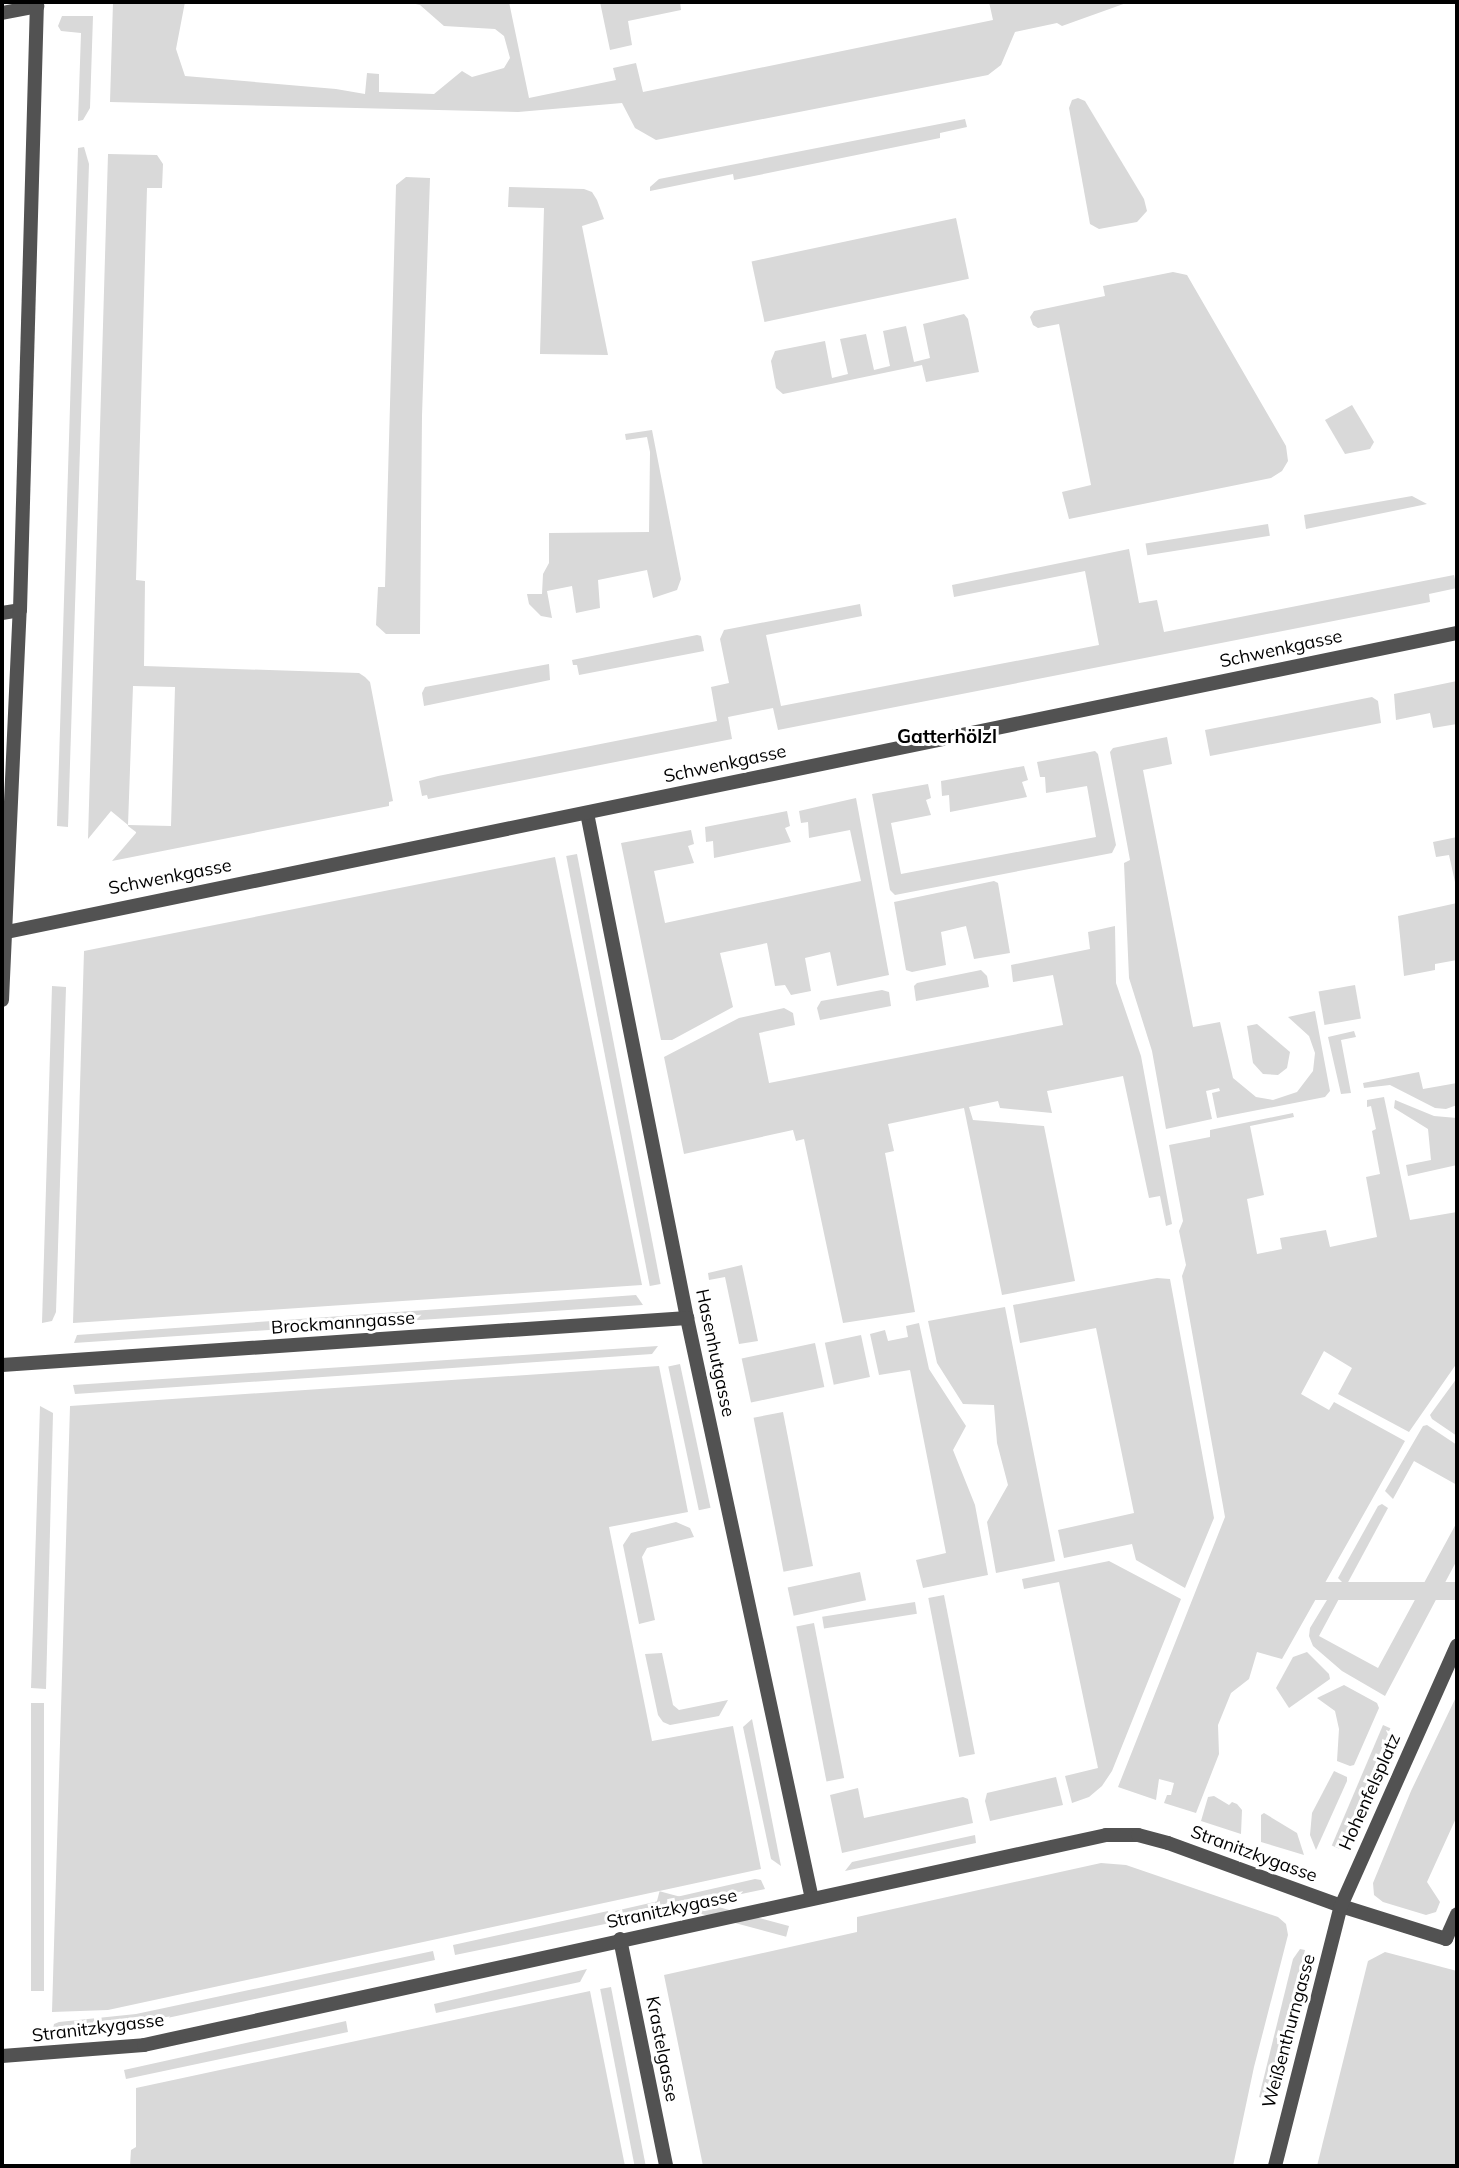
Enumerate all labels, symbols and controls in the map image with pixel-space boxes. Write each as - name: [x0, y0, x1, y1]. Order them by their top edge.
- street label: Schwenkgasse: [1218, 625, 1344, 673]
- district label: Gatterhölzl: [897, 726, 997, 748]
- street label: Schwenkgasse: [662, 740, 788, 788]
- street label: Schwenkgasse: [107, 854, 233, 900]
- street label: Hasenhutgasse: [691, 1287, 739, 1419]
- street label: Brockmanngasse: [270, 1307, 416, 1339]
- street label: Hohenfelsplatz: [1335, 1730, 1405, 1854]
- street label: Stranitzkygasse: [1188, 1821, 1320, 1887]
- street label: Stranitzkygasse: [605, 1885, 739, 1933]
- street label: Weißenthurngasse: [1258, 1952, 1320, 2110]
- street label: Krastelgasse: [641, 1994, 683, 2104]
- street label: Stranitzkygasse: [31, 2009, 165, 2047]

